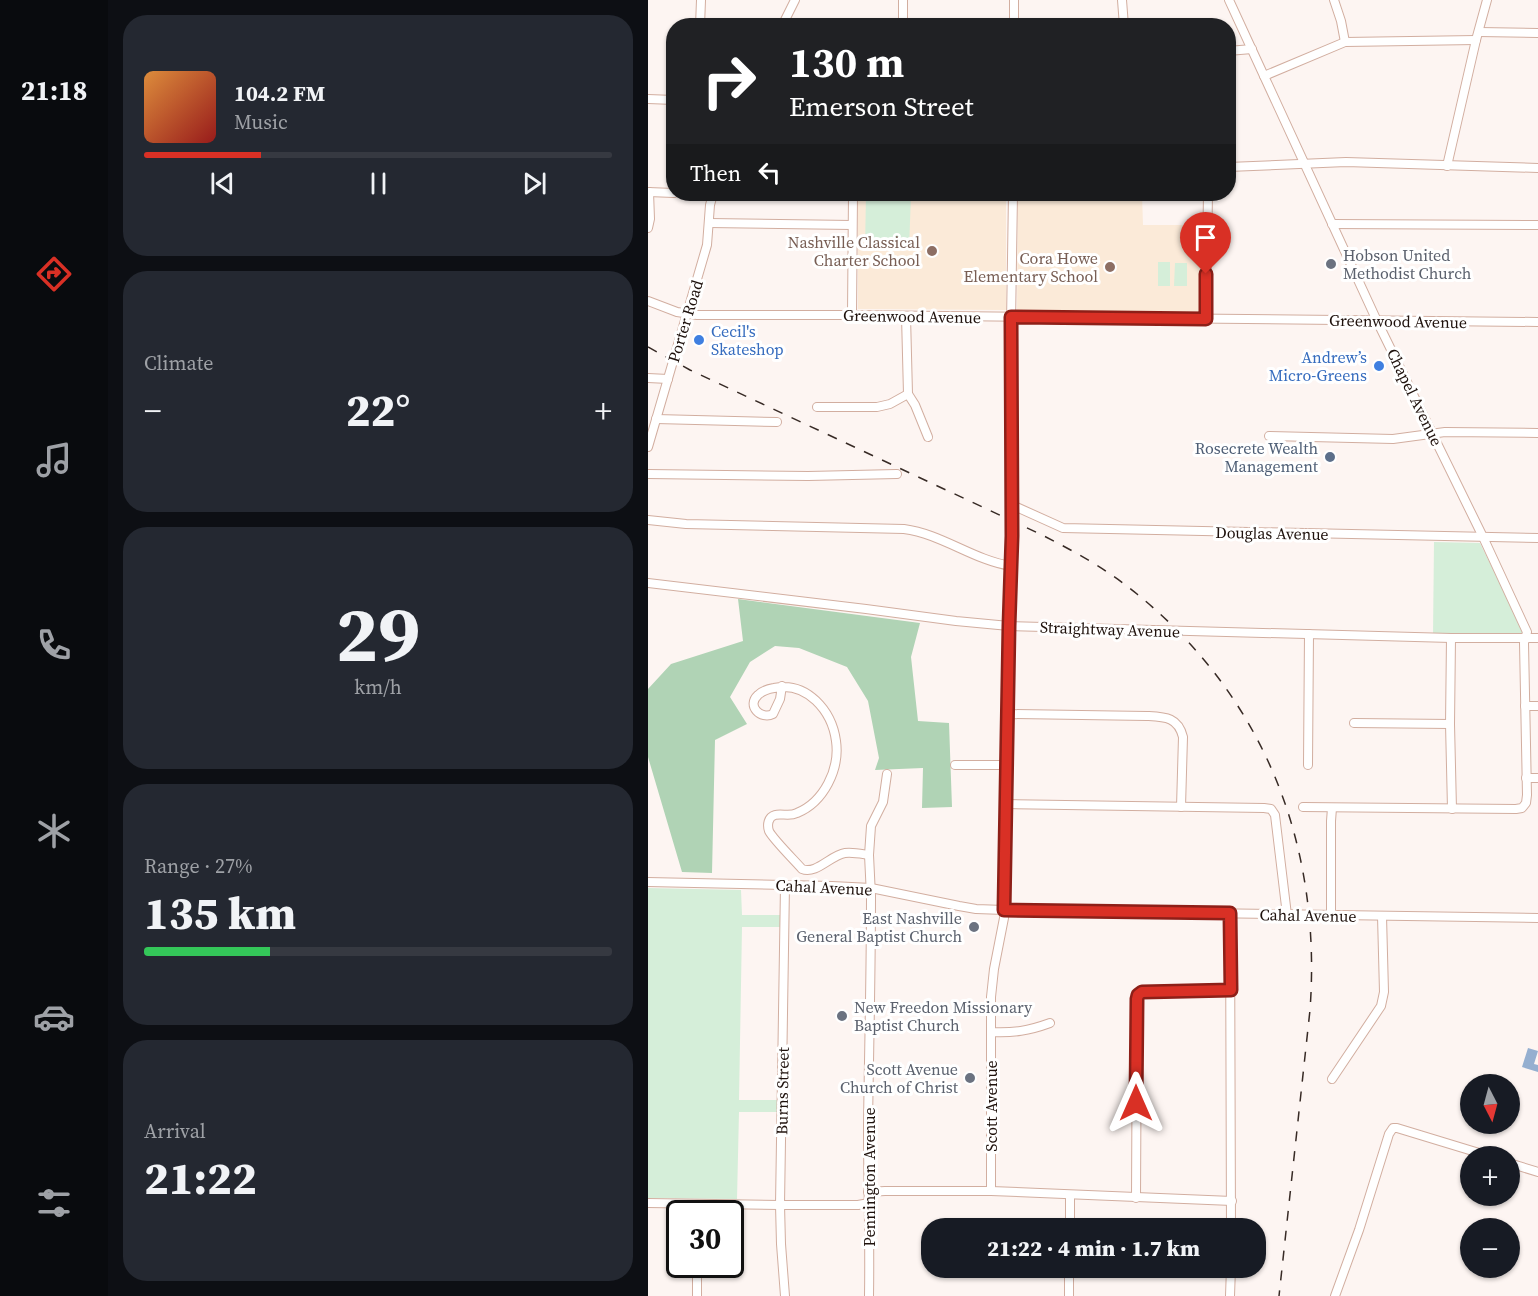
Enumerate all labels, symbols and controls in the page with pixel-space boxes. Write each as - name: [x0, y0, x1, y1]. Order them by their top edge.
- text: 130 m: [789, 33, 904, 91]
- icon: right: [690, 42, 768, 120]
- text: 21:18: [21, 72, 87, 109]
- text: 104.2 FM: [234, 78, 325, 108]
- text: Emerson Street: [789, 88, 974, 125]
- text: Music: [234, 108, 288, 136]
- icon: left: [753, 156, 786, 189]
- text: Then: [690, 158, 741, 188]
- icon: previous: [206, 167, 239, 200]
- icon: pause: [362, 167, 395, 200]
- icon: next: [518, 167, 551, 200]
- pin: [1180, 212, 1231, 274]
- icon: arrive: [1189, 221, 1222, 254]
- place label: Nashville Classical Charter School: [788, 231, 920, 271]
- marker: Nashville Classical Charter School: [925, 244, 939, 258]
- place label: Hobson United Methodist Church: [1343, 244, 1472, 284]
- place label: Cora Howe Elementary School: [964, 247, 1098, 287]
- icon: directions: [33, 253, 75, 295]
- marker: Hobson United Methodist Church: [1324, 257, 1338, 271]
- marker: Cora Howe Elementary School: [1103, 260, 1117, 274]
- street label: Porter Road: [662, 277, 708, 365]
- street label: Greenwood Avenue: [843, 304, 981, 328]
- street label: Greenwood Avenue: [1329, 309, 1467, 333]
- place label: Cecil's Skateshop: [711, 320, 784, 360]
- marker: Cecil's Skateshop: [692, 333, 706, 347]
- street label: Chapel Avenue: [1382, 345, 1448, 449]
- place label: Andrew’s Micro-Greens: [1269, 346, 1367, 386]
- text: Climate: [144, 349, 213, 377]
- marker: Andrew’s Micro-Greens: [1372, 359, 1386, 373]
- text: 22°: [346, 379, 410, 441]
- text: −: [144, 388, 162, 433]
- text: +: [594, 388, 612, 433]
- place label: Rosecrete Wealth Management: [1195, 437, 1319, 477]
- icon: music: [33, 439, 75, 481]
- marker: Rosecrete Wealth Management: [1323, 450, 1337, 464]
- street label: Douglas Avenue: [1215, 521, 1329, 545]
- text: 29: [336, 580, 420, 687]
- street label: Straightway Avenue: [1040, 616, 1180, 642]
- icon: phone: [33, 624, 75, 666]
- text: km/h: [354, 673, 402, 701]
- icon: climate: [33, 810, 75, 852]
- text: Range · 27%: [144, 852, 253, 880]
- street label: Cahal Avenue: [775, 873, 873, 901]
- text: 135 km: [144, 882, 296, 944]
- street label: Cahal Avenue: [1259, 903, 1357, 927]
- place label: East Nashville General Baptist Church: [796, 907, 962, 947]
- marker: East Nashville General Baptist Church: [967, 920, 981, 934]
- icon: car: [33, 996, 75, 1038]
- place label: New Freedon Missionary Baptist Church: [854, 996, 1033, 1036]
- marker: New Freedon Missionary Baptist Church: [835, 1009, 849, 1023]
- street label: Burns Street: [770, 1046, 794, 1135]
- place label: Scott Avenue Church of Christ: [840, 1058, 959, 1098]
- street label: Scott Avenue: [980, 1060, 1002, 1152]
- marker: Scott Avenue Church of Christ: [963, 1071, 977, 1085]
- position arrow: [1104, 1071, 1168, 1135]
- north arrow: [1460, 1074, 1520, 1134]
- map controls: [1460, 1074, 1520, 1278]
- street label: Pennington Avenue: [858, 1107, 880, 1247]
- text: Arrival: [144, 1117, 206, 1145]
- button: +: [1460, 1146, 1520, 1206]
- text: 21:22: [144, 1147, 257, 1209]
- icon: filters: [33, 1182, 75, 1224]
- speed limit sign: 30: [666, 1200, 744, 1278]
- button: −: [1460, 1218, 1520, 1278]
- text: 21:22 · 4 min · 1.7 km: [987, 1233, 1200, 1263]

